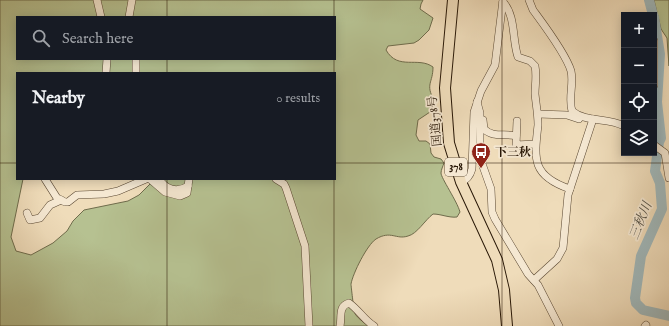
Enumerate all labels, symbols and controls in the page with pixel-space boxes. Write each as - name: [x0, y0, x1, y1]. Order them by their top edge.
- map controls: [621, 12, 657, 156]
- button: +: [621, 12, 657, 48]
- search box: [16, 16, 336, 60]
- icon: search: [30, 27, 52, 49]
- text: Search here: [62, 29, 133, 48]
- button: −: [621, 48, 657, 84]
- button: locate: [621, 84, 657, 120]
- text: Nearby: [32, 88, 85, 109]
- text: 0 results: [276, 90, 320, 107]
- street label: 国道378号: [425, 95, 445, 147]
- button: layers: [621, 120, 657, 156]
- bus stop icon: 下三秋: [470, 141, 492, 169]
- place label: 下三秋: [495, 145, 531, 160]
- road number: 378: [445, 158, 467, 176]
- water label: 三秋川: [626, 198, 657, 242]

